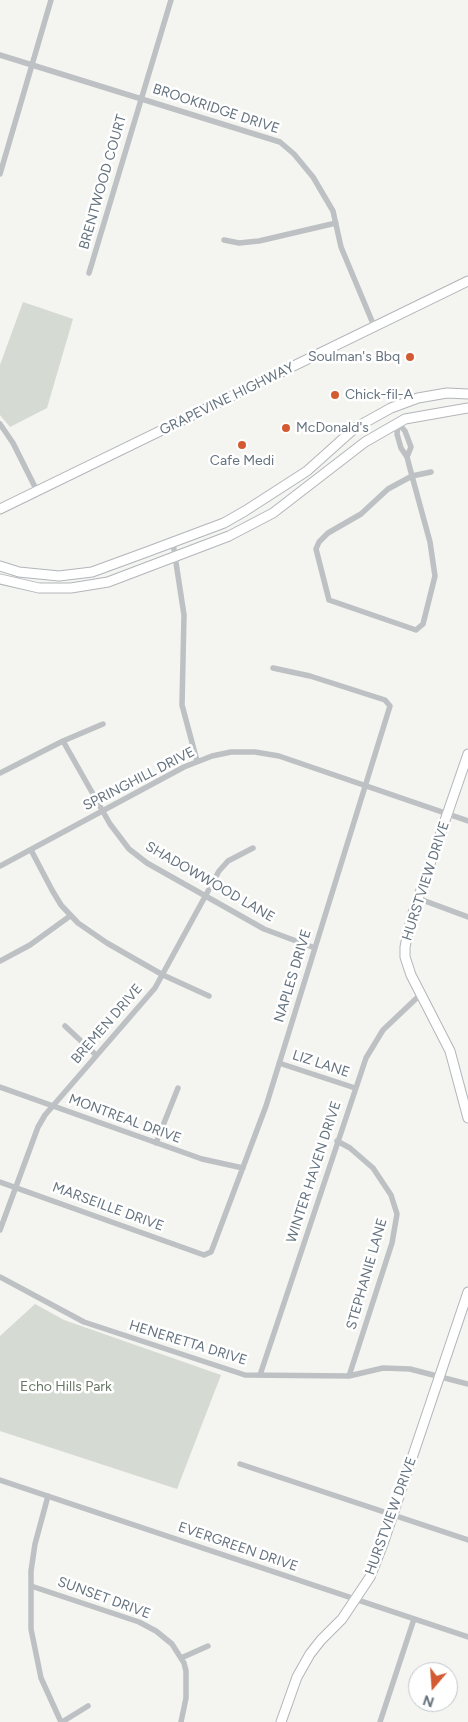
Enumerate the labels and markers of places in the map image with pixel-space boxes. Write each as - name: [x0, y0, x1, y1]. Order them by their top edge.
- place label: Soulman's Bbq: [308, 349, 400, 365]
- marker: Soulman's Bbq: [404, 351, 416, 363]
- place label: Chick-fil-A: [345, 387, 413, 403]
- marker: Chick-fil-A: [329, 389, 341, 401]
- place label: McDonald's: [296, 420, 369, 436]
- marker: McDonald's: [280, 422, 292, 434]
- marker: Cafe Medi: [236, 439, 248, 451]
- place label: Cafe Medi: [210, 453, 274, 469]

